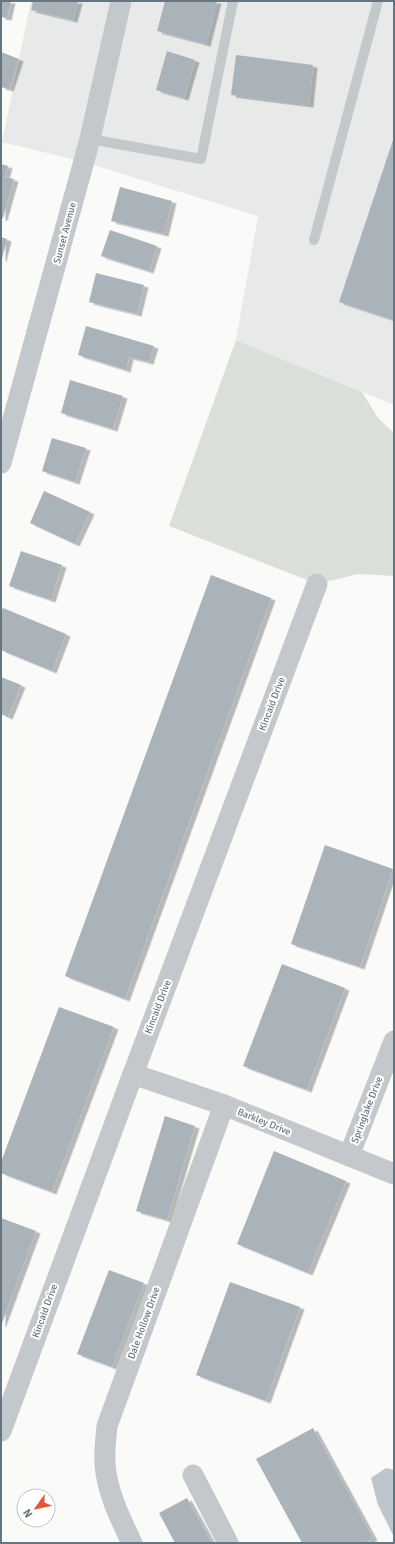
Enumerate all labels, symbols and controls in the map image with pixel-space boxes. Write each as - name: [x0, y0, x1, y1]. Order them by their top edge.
- street label: Sunset Avenue: [51, 201, 79, 265]
- street label: Kincaid Drive: [256, 675, 288, 733]
- street label: Kincaid Drive: [142, 978, 174, 1036]
- street label: Springlake Drive: [349, 1075, 385, 1145]
- street label: Barkley Drive: [236, 1106, 292, 1138]
- street label: Kincaid Drive: [30, 1282, 60, 1340]
- street label: Dale Hollow Drive: [125, 1285, 163, 1361]
- north arrow: [16, 1488, 56, 1528]
- text: N: [20, 1506, 36, 1520]

